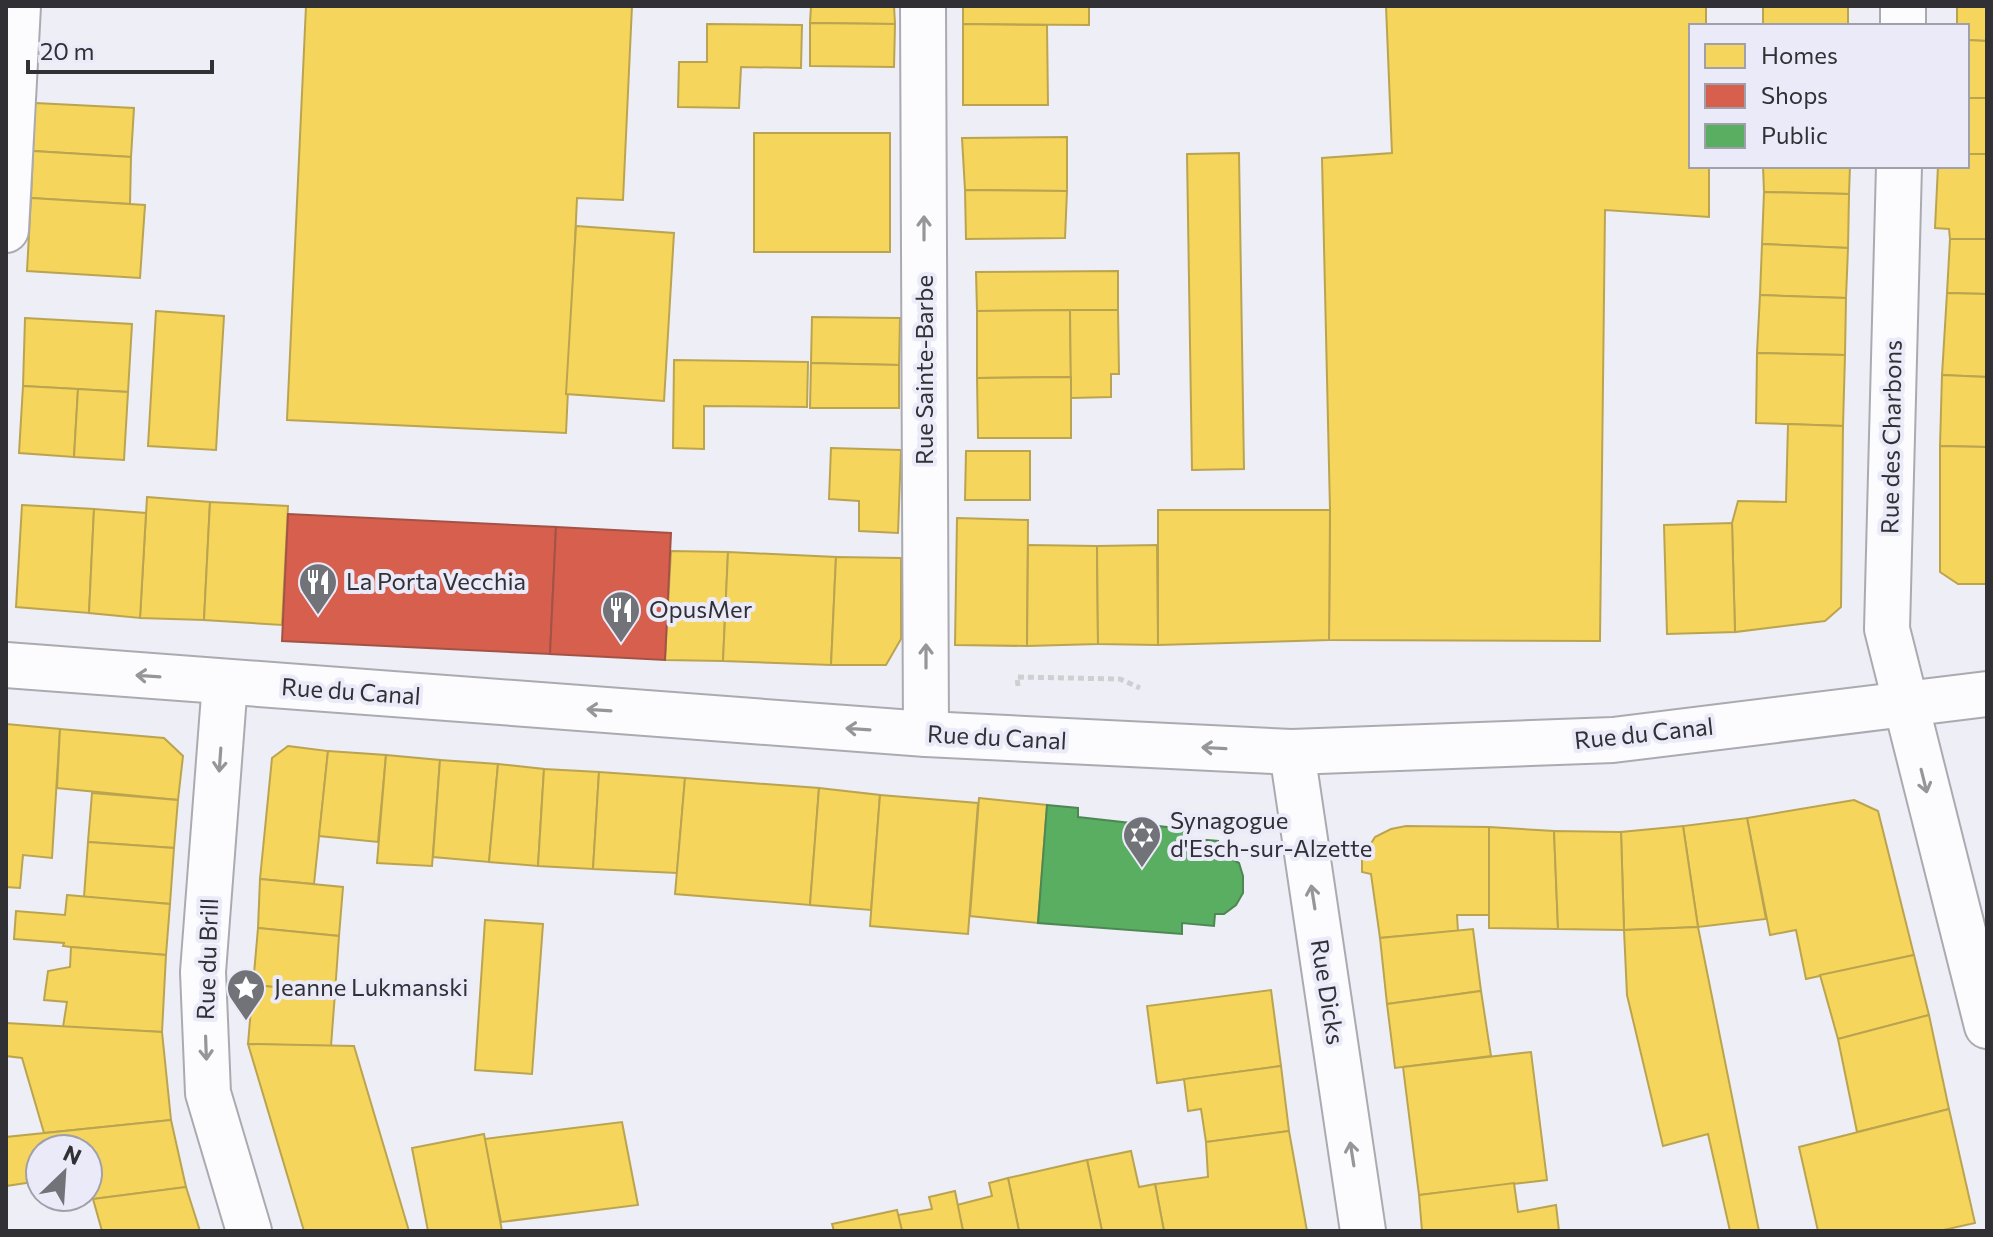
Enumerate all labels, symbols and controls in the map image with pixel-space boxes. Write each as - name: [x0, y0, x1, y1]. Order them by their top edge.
- scale bar: [28, 24, 212, 74]
- legend: [1689, 24, 1969, 168]
- text: 20 m: [40, 36, 94, 65]
- text: Homes: [1761, 40, 1838, 69]
- text: Shops: [1761, 80, 1828, 109]
- text: Public: [1761, 120, 1828, 149]
- one-way arrow: [916, 215, 932, 242]
- street label: Rue Sainte-Barbe: [909, 275, 938, 465]
- street label: Rue des Charbons: [1874, 340, 1907, 534]
- restaurant icon: La Porta Vecchia: [297, 561, 339, 616]
- place label: La Porta Vecchia: [346, 566, 526, 595]
- restaurant icon: OpusMer: [600, 589, 642, 644]
- place label: OpusMer: [649, 594, 753, 623]
- one-way arrow: [918, 643, 934, 670]
- one-way arrow: [135, 668, 162, 683]
- street label: Rue du Canal: [280, 671, 422, 710]
- one-way arrow: [586, 702, 613, 717]
- street label: Rue du Canal: [1573, 711, 1715, 754]
- street label: Rue du Canal: [926, 718, 1068, 755]
- one-way arrow: [845, 721, 872, 736]
- one-way arrow: [1201, 741, 1228, 756]
- one-way arrow: [212, 746, 227, 773]
- one-way arrow: [1918, 767, 1933, 793]
- place label: Synagogue d'Esch-sur-Alzette: [1170, 805, 1372, 862]
- synagogue icon: Synagogue d'Esch-sur-Alzette: [1121, 814, 1163, 869]
- one-way arrow: [1305, 885, 1320, 910]
- street label: Rue du Brill: [190, 898, 223, 1020]
- street label: Rue Dicks: [1306, 937, 1351, 1047]
- place icon: Jeanne Lukmanski: [225, 967, 267, 1022]
- place label: Jeanne Lukmanski: [274, 972, 468, 1001]
- one-way arrow: [199, 1034, 214, 1061]
- north arrow: [24, 1133, 104, 1213]
- text: N: [59, 1139, 86, 1170]
- one-way arrow: [1344, 1142, 1359, 1167]

